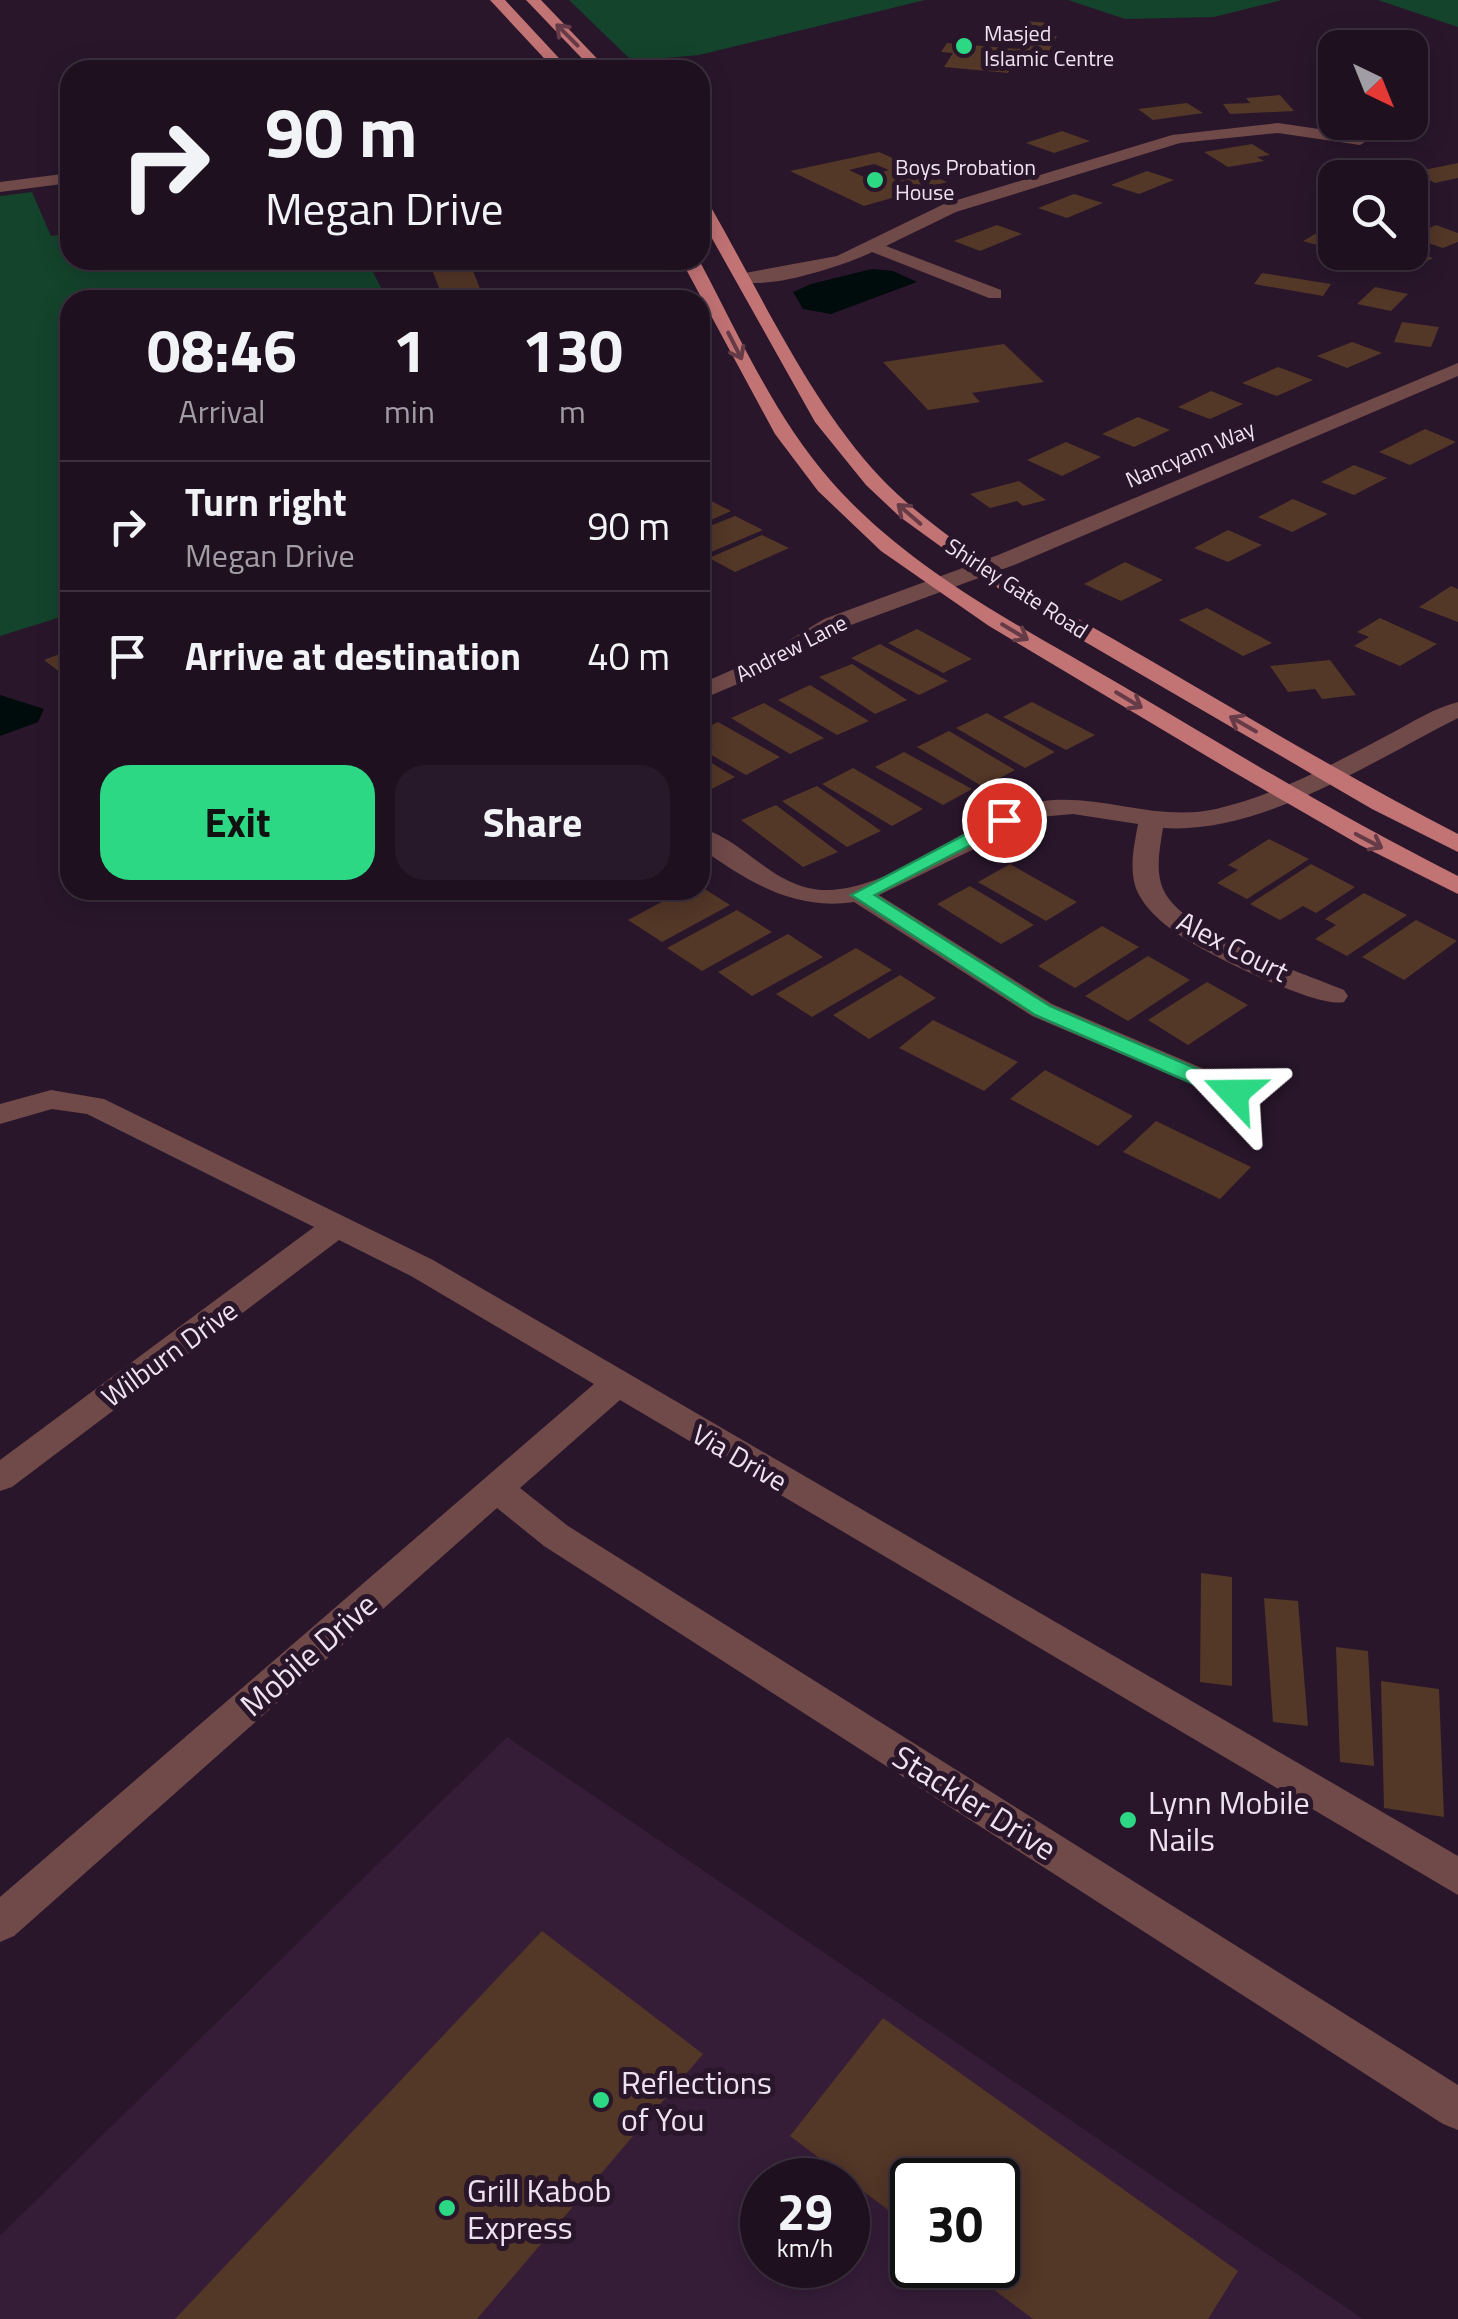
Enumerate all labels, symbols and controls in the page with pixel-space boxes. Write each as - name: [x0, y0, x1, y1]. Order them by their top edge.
- place label: Masjed Islamic Centre: [984, 16, 1114, 75]
- one-way arrow: [555, 23, 579, 47]
- north arrow: [1318, 30, 1428, 140]
- map controls: [1318, 30, 1428, 270]
- marker: Masjed Islamic Centre: [953, 35, 975, 57]
- text: 90 m: [265, 78, 418, 184]
- icon: right: [100, 100, 230, 230]
- place label: Boys Probation House: [895, 150, 1036, 209]
- button: search: [1318, 160, 1428, 270]
- marker: Boys Probation House: [864, 169, 886, 191]
- text: Megan Drive: [265, 174, 503, 242]
- text: 08:46: [147, 304, 297, 395]
- text: 1: [393, 304, 426, 395]
- text: 130: [522, 304, 623, 395]
- one-way arrow: [726, 331, 745, 361]
- text: Arrival: [179, 387, 265, 435]
- text: min: [384, 387, 435, 435]
- text: m: [559, 387, 586, 435]
- street label: Nancyann Way: [1120, 411, 1260, 497]
- text: Turn right: [185, 473, 347, 531]
- text: 90 m: [587, 497, 670, 555]
- icon: right: [100, 499, 155, 554]
- one-way arrow: [897, 502, 922, 525]
- street label: Shirley Gate Road: [939, 529, 1095, 647]
- text: Megan Drive: [185, 531, 355, 579]
- street label: Andrew Lane: [729, 605, 853, 691]
- one-way arrow: [1000, 622, 1029, 642]
- text: Arrive at destination: [185, 627, 521, 685]
- text: 40 m: [587, 627, 670, 685]
- icon: arrive: [100, 629, 155, 684]
- one-way arrow: [1114, 690, 1143, 710]
- one-way arrow: [1229, 714, 1258, 734]
- button: Exit: [100, 765, 375, 880]
- button: Share: [395, 765, 670, 880]
- pin: [962, 778, 1047, 863]
- icon: arrive: [977, 793, 1032, 848]
- one-way arrow: [1354, 831, 1384, 851]
- street label: Alex Court: [1170, 900, 1296, 993]
- position arrow: [1182, 1041, 1286, 1145]
- street label: Wilburn Drive: [92, 1289, 246, 1417]
- street label: Via Drive: [684, 1412, 796, 1502]
- street label: Mobile Drive: [229, 1581, 387, 1727]
- street label: Stackler Drive: [884, 1733, 1066, 1871]
- place label: Lynn Mobile Nails: [1148, 1778, 1310, 1863]
- marker: Lynn Mobile Nails: [1117, 1809, 1139, 1831]
- place label: Reflections of You: [621, 2058, 772, 2143]
- marker: Reflections of You: [590, 2089, 612, 2111]
- speed limit sign: 30: [890, 2158, 1020, 2288]
- place label: Grill Kabob Express: [467, 2166, 611, 2251]
- text: 29: [777, 2173, 833, 2249]
- marker: Grill Kabob Express: [436, 2197, 458, 2219]
- text: km/h: [777, 2229, 833, 2267]

